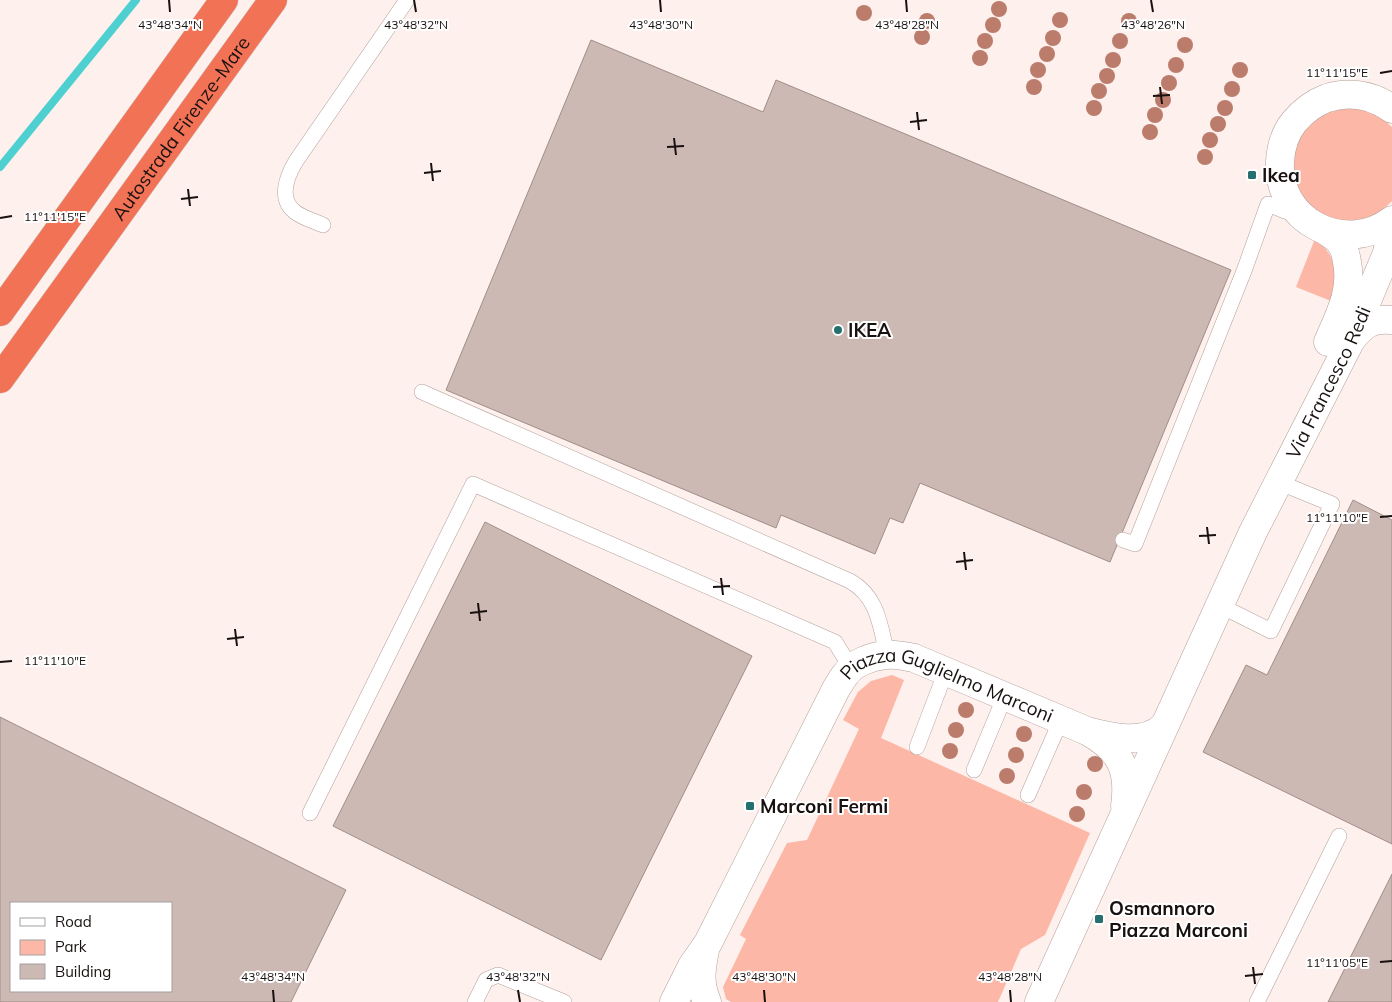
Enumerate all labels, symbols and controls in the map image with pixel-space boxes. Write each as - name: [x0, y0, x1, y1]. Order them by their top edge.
- text: 43°48'34"N: [138, 17, 202, 32]
- text: 43°48'32"N: [384, 17, 448, 32]
- text: 43°48'30"N: [629, 17, 693, 32]
- text: 43°48'28"N: [875, 17, 939, 32]
- text: 43°48'26"N: [1121, 17, 1185, 32]
- street label: Autostrada Firenze-Mare: [106, 32, 255, 225]
- text: 11°11'15"E: [1306, 65, 1368, 80]
- place label: Ikea: [1262, 163, 1300, 187]
- marker: Ikea: [1246, 169, 1258, 181]
- text: 11°11'15"E: [24, 209, 86, 224]
- street label: Via Francesco Redi: [1280, 302, 1376, 463]
- place label: IKEA: [848, 318, 892, 342]
- marker: IKEA: [832, 324, 844, 336]
- text: 11°11'10"E: [1306, 510, 1368, 525]
- street label: Piazza Guglielmo Marconi: [834, 643, 1057, 727]
- text: 11°11'10"E: [24, 653, 86, 668]
- place label: Marconi Fermi: [760, 794, 888, 818]
- marker: Marconi Fermi: [744, 800, 756, 812]
- place label: Osmannoro Piazza Marconi: [1109, 896, 1248, 942]
- legend: [10, 902, 172, 992]
- text: Road: [55, 912, 92, 931]
- marker: Osmannoro Piazza Marconi: [1093, 913, 1105, 925]
- text: Park: [55, 937, 87, 956]
- text: 11°11'05"E: [1306, 955, 1368, 970]
- text: Building: [55, 962, 111, 981]
- text: 43°48'34"N: [241, 969, 305, 984]
- text: 43°48'32"N: [486, 969, 550, 984]
- text: 43°48'30"N: [732, 969, 796, 984]
- text: 43°48'28"N: [978, 969, 1042, 984]

